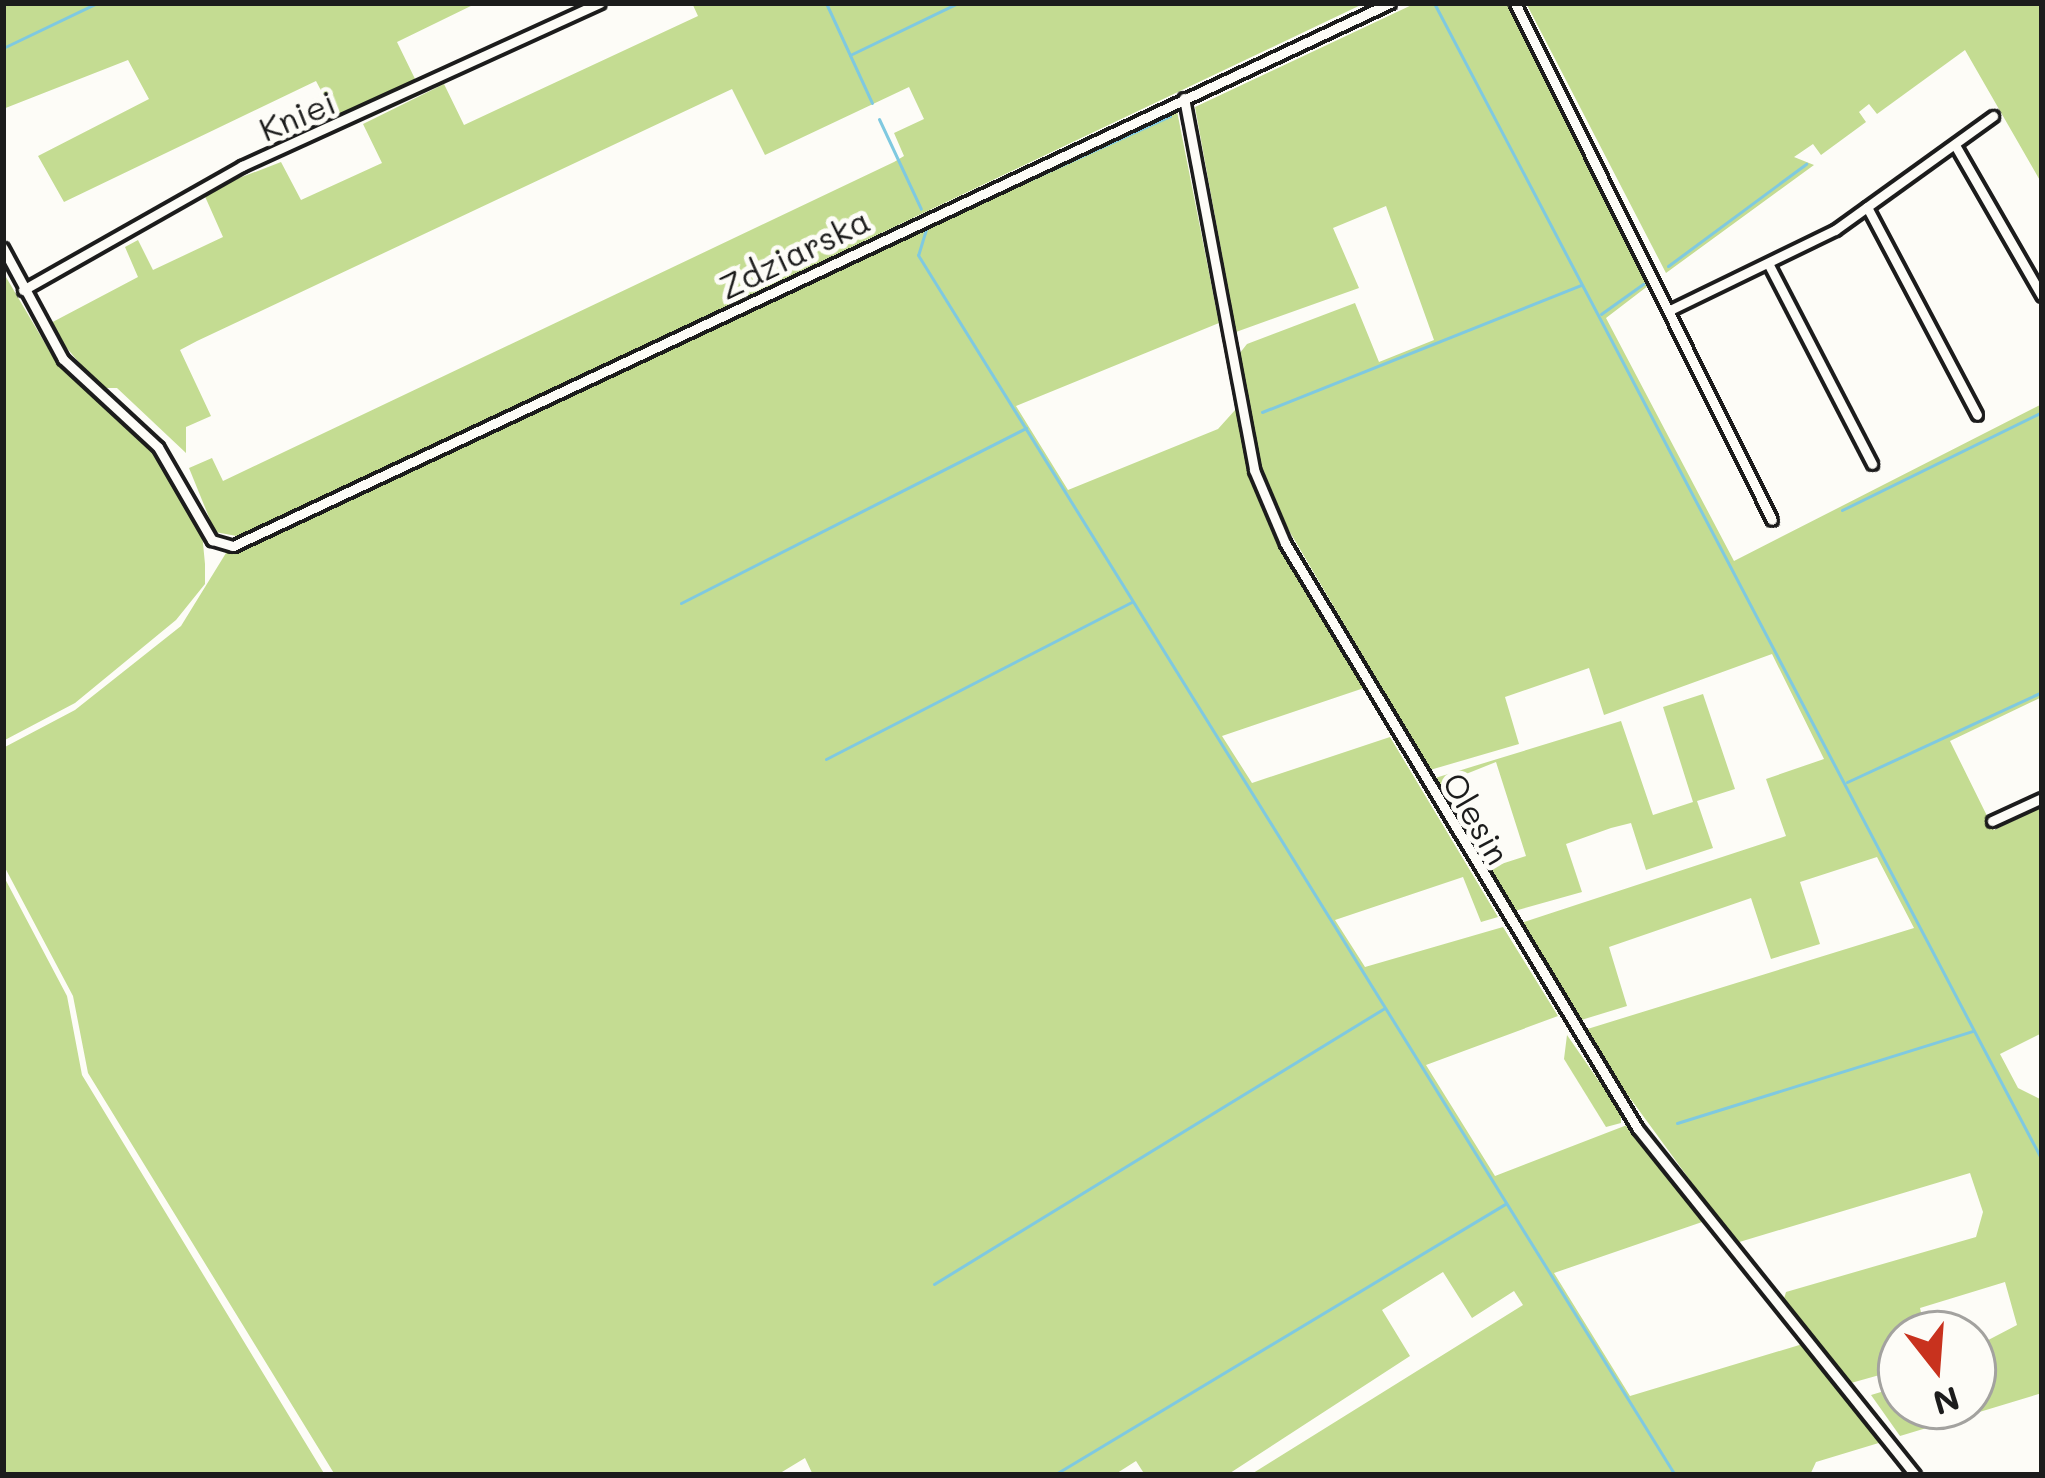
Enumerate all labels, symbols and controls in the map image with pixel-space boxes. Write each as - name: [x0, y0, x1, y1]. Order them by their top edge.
- street label: Kniei: [253, 81, 341, 149]
- street label: Zdziarska: [712, 200, 876, 306]
- street label: Olesin: [1435, 765, 1519, 871]
- north arrow: [1877, 1310, 1997, 1430]
- text: N: [1929, 1378, 1965, 1426]

